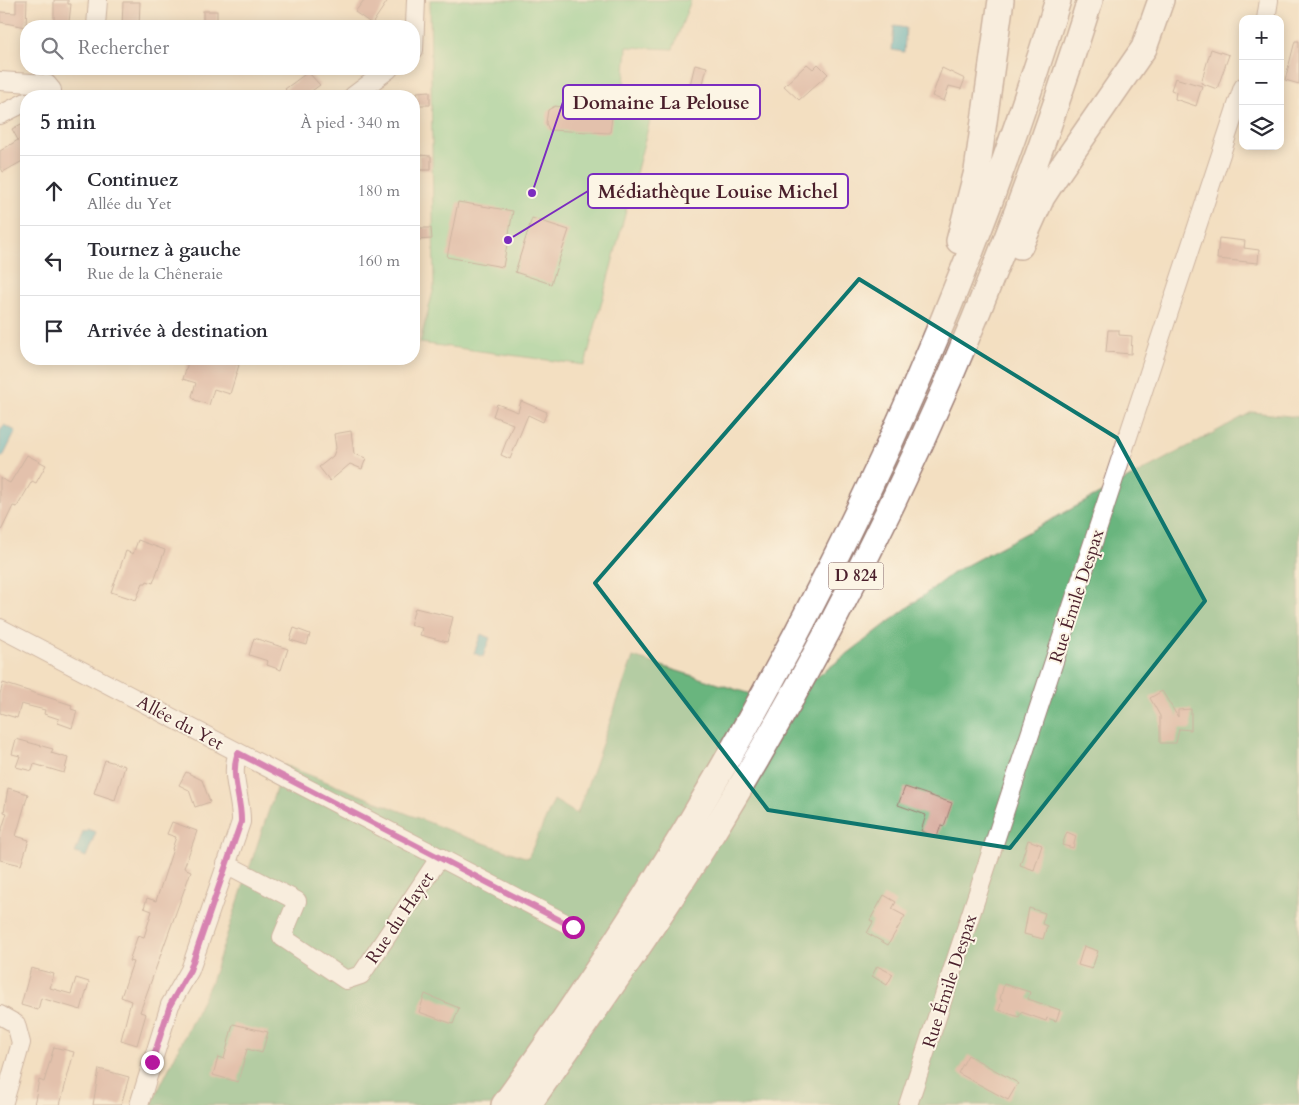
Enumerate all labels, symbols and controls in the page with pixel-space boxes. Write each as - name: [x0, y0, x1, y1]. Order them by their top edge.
- map controls: [1239, 15, 1284, 150]
- button: +: [1239, 15, 1284, 60]
- search box: [20, 20, 420, 75]
- icon: search: [38, 34, 66, 62]
- text: Rechercher: [78, 35, 169, 61]
- button: −: [1239, 60, 1284, 105]
- callout: Domaine La Pelouse: [563, 85, 760, 119]
- text: Domaine La Pelouse: [572, 90, 750, 116]
- button: layers: [1239, 105, 1284, 150]
- text: 5 min: [40, 108, 96, 137]
- text: À pied · 340 m: [300, 112, 400, 134]
- text: Continuez: [87, 167, 178, 193]
- callout: Médiathèque Louise Michel: [588, 174, 848, 208]
- icon: ahead: [40, 177, 68, 205]
- text: Médiathèque Louise Michel: [598, 179, 839, 205]
- text: 180 m: [358, 180, 400, 202]
- text: Allée du Yet: [87, 193, 171, 215]
- text: Tournez à gauche: [87, 237, 241, 263]
- icon: left: [40, 247, 68, 275]
- text: 160 m: [358, 250, 400, 272]
- text: Rue de la Chêneraie: [87, 263, 223, 285]
- icon: arrive: [40, 317, 68, 345]
- text: Arrivée à destination: [87, 318, 268, 344]
- street label: Rue Émile Despax: [1044, 526, 1110, 666]
- road number: D 824: [828, 562, 884, 590]
- street label: Allée du Yet: [132, 690, 228, 756]
- street label: Rue du Hayet: [360, 867, 440, 969]
- street label: Rue Émile Despax: [917, 911, 983, 1051]
- route start: [562, 916, 585, 939]
- route end: [141, 1051, 164, 1074]

